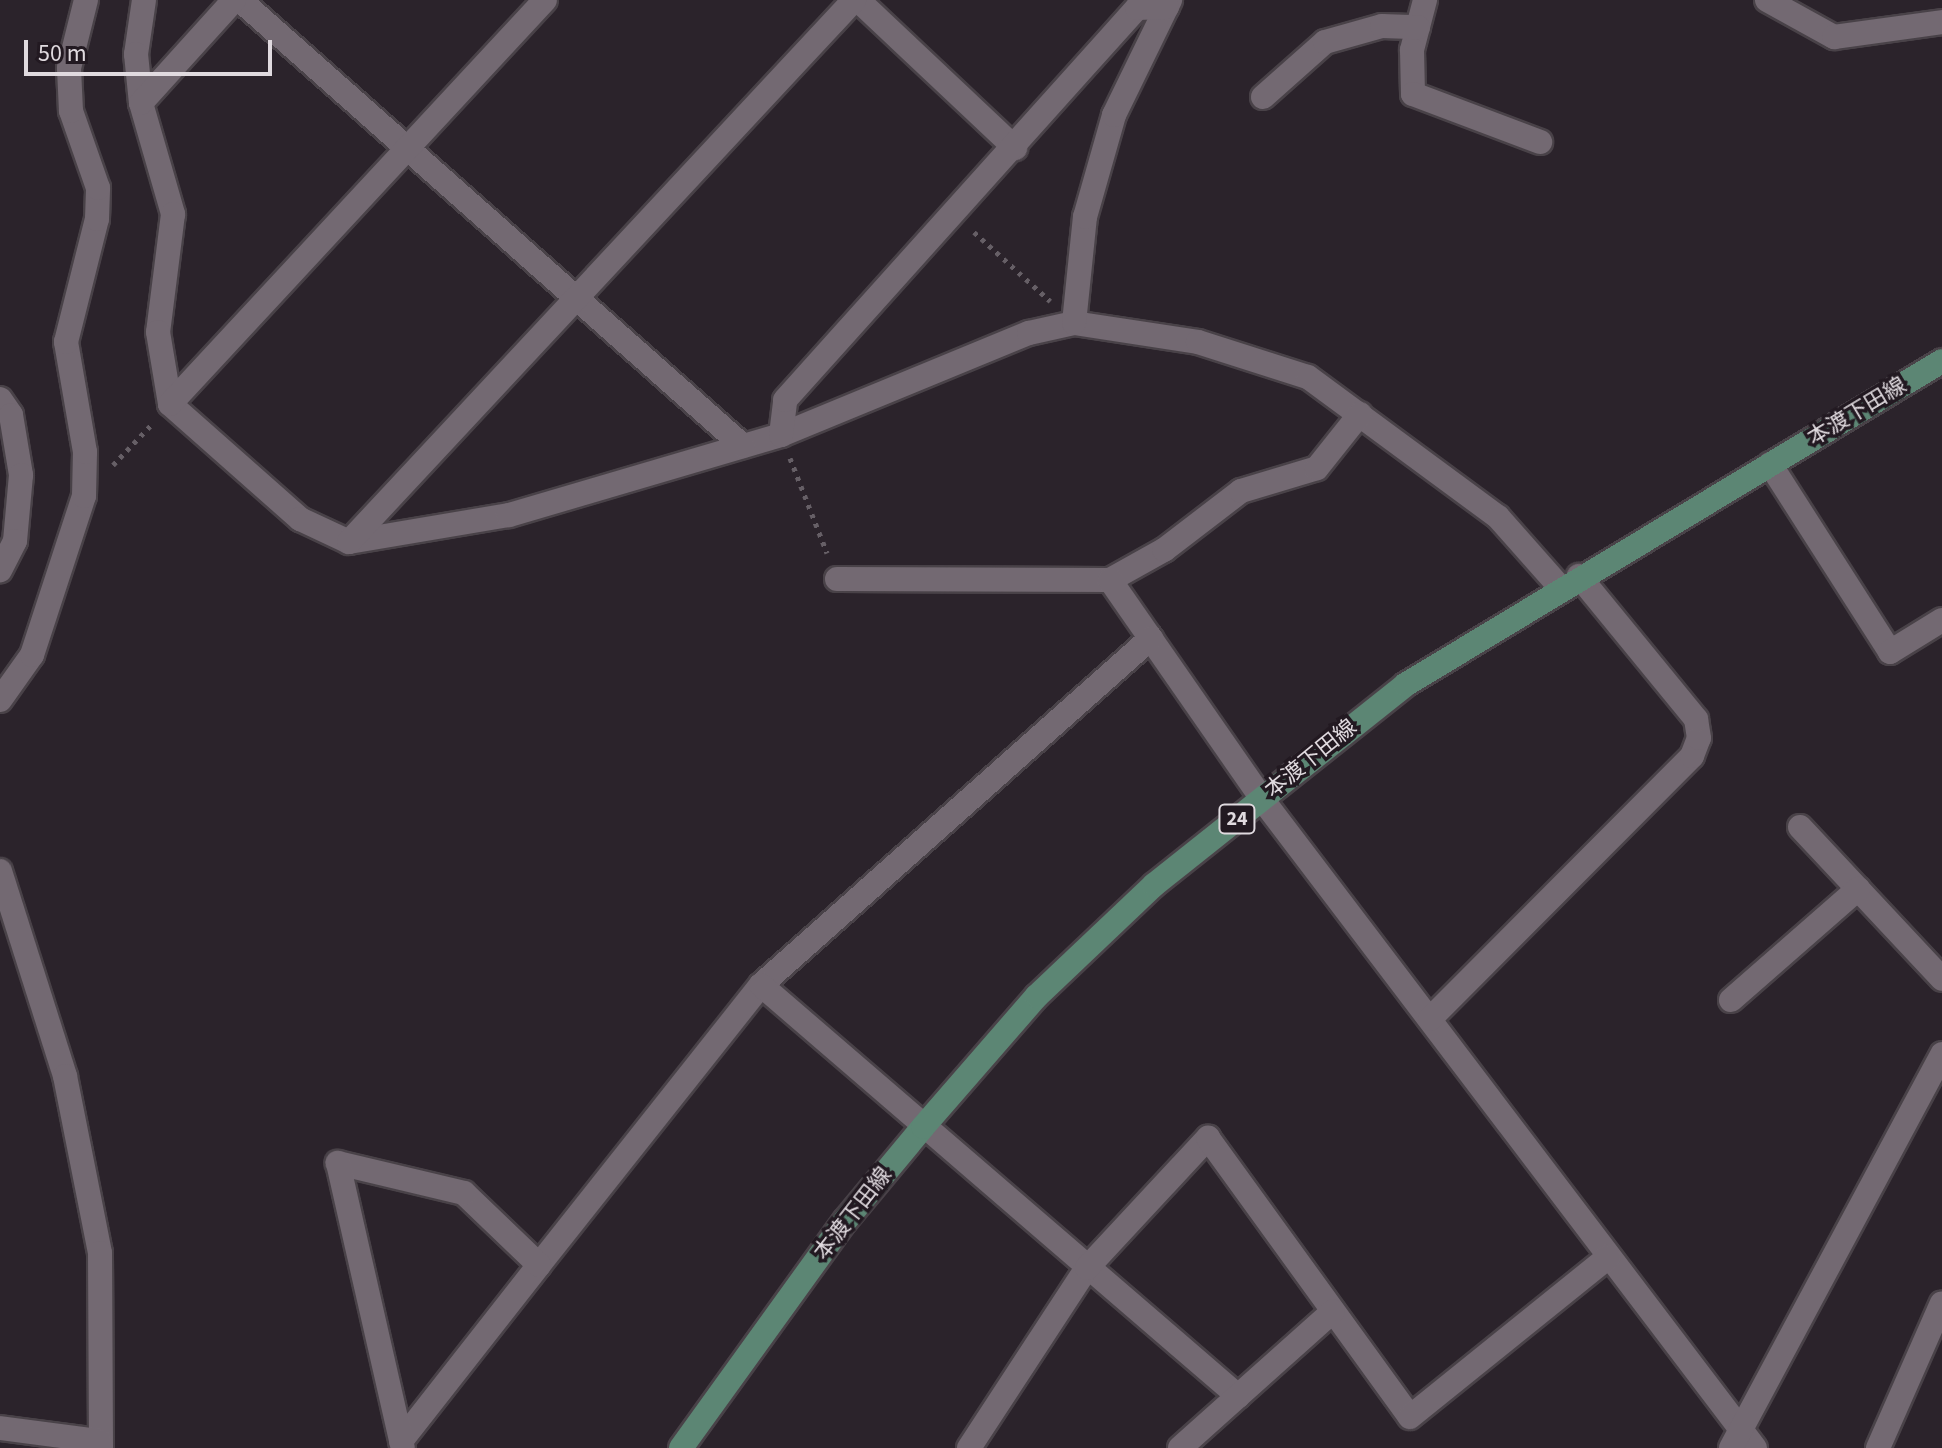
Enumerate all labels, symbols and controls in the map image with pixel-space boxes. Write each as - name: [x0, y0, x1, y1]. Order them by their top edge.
- scale bar: [28, 24, 276, 74]
- text: 50 m: [38, 36, 87, 71]
- street label: 本渡下田線: [1803, 372, 1911, 452]
- street label: 本渡下田線: [1260, 714, 1362, 804]
- road number: 24: [1217, 803, 1257, 835]
- street label: 本渡下田線: [809, 1163, 897, 1265]

